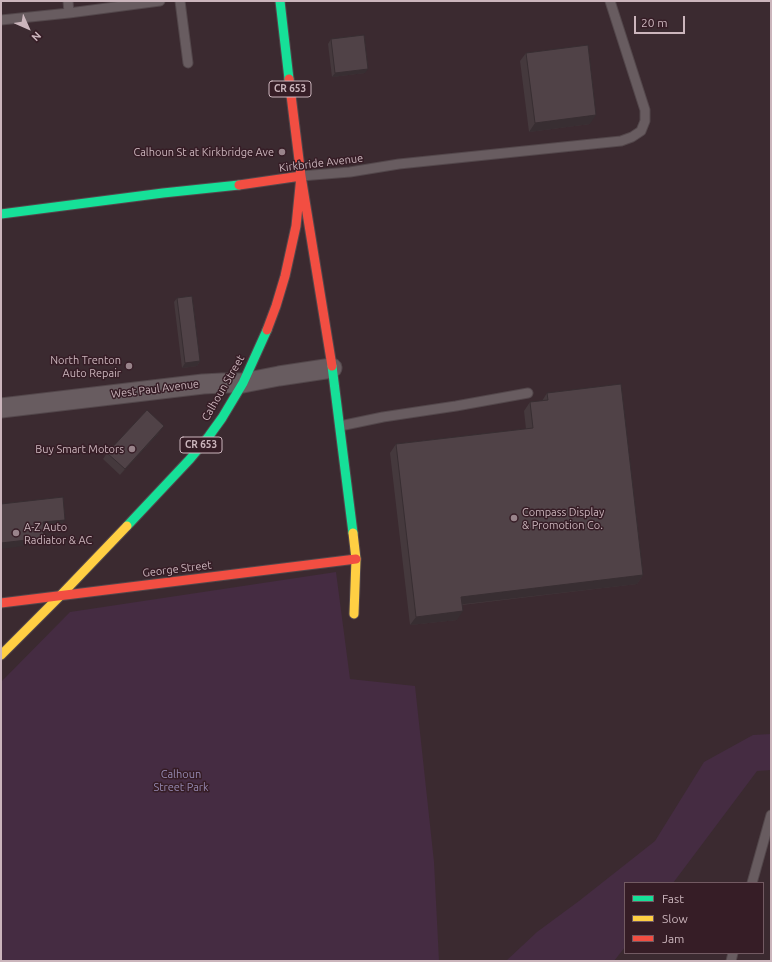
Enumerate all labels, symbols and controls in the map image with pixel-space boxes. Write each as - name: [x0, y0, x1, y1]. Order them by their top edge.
- north arrow: [8, 8, 48, 48]
- scale bar: [636, 8, 687, 34]
- text: 20 m: [641, 16, 668, 29]
- text: N: [29, 29, 44, 44]
- road number: CR 653: [269, 81, 311, 97]
- place label: Calhoun St at Kirkbridge Ave: [133, 145, 274, 159]
- marker: Calhoun St at Kirkbridge Ave: [277, 147, 287, 157]
- street label: Kirkbride Avenue: [278, 151, 364, 175]
- place label: North Trenton Auto Repair: [50, 353, 121, 379]
- street label: Calhoun Street: [199, 353, 247, 423]
- marker: North Trenton Auto Repair: [124, 361, 134, 371]
- street label: West Paul Avenue: [110, 377, 200, 401]
- road number: CR 653: [180, 437, 222, 453]
- place label: Buy Smart Motors: [35, 442, 124, 456]
- marker: Buy Smart Motors: [127, 444, 137, 454]
- place label: Compass Display & Promotion Co.: [522, 505, 604, 531]
- marker: Compass Display & Promotion Co.: [509, 513, 519, 523]
- place label: A-Z Auto Radiator & AC: [24, 520, 92, 546]
- marker: A-Z Auto Radiator & AC: [11, 528, 21, 538]
- street label: George Street: [142, 558, 212, 580]
- park label: Calhoun Street Park: [153, 767, 209, 793]
- legend: [624, 882, 764, 954]
- text: Fast: [662, 892, 684, 905]
- text: Slow: [662, 912, 688, 925]
- text: Jam: [662, 932, 684, 945]

